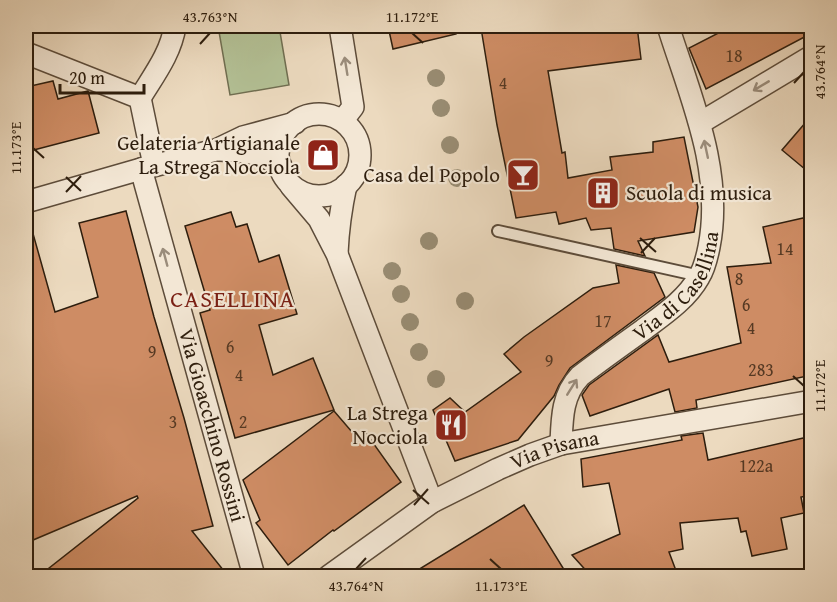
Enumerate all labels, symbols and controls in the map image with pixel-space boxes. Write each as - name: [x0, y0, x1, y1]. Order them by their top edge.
- text: 43.763°N: [183, 6, 238, 27]
- text: 11.172°E: [386, 6, 439, 27]
- house number: 18: [725, 42, 743, 69]
- text: 43.764°N: [809, 44, 830, 99]
- scale bar: [60, 57, 144, 95]
- one-way arrow: [341, 57, 352, 76]
- text: 20 m: [69, 64, 105, 91]
- house number: 4: [499, 69, 507, 96]
- one-way arrow: [753, 80, 770, 92]
- text: 11.173°E: [5, 121, 26, 174]
- place label: Gelateria Artigianale La Strega Nocciola: [117, 127, 300, 182]
- shop icon: Gelateria Artigianale La Strega Nocciola: [305, 137, 341, 173]
- one-way arrow: [699, 140, 711, 159]
- bar icon: Casa del Popolo: [505, 157, 541, 193]
- place label: Casa del Popolo: [364, 159, 500, 190]
- building icon: Scuola di musica: [585, 175, 621, 211]
- place label: Scuola di musica: [626, 177, 772, 208]
- street label: Via di Casellina: [626, 229, 726, 348]
- house number: 14: [776, 235, 794, 262]
- one-way arrow: [159, 248, 170, 267]
- house number: 8: [735, 265, 743, 292]
- district label: CASELLINA: [170, 281, 296, 316]
- house number: 6: [742, 291, 750, 318]
- house number: 17: [594, 307, 612, 334]
- house number: 4: [747, 314, 755, 341]
- street label: Via Gioacchino Rossini: [171, 325, 254, 525]
- house number: 6: [226, 333, 234, 360]
- house number: 9: [148, 338, 156, 365]
- house number: 9: [545, 347, 553, 374]
- house number: 283: [748, 356, 774, 383]
- text: 11.172°E: [809, 359, 830, 412]
- house number: 4: [235, 361, 243, 388]
- one-way arrow: [567, 379, 579, 396]
- place label: La Strega Nocciola: [347, 397, 428, 452]
- restaurant icon: La Strega Nocciola: [433, 407, 469, 443]
- house number: 3: [169, 408, 177, 435]
- house number: 2: [239, 408, 247, 435]
- street label: Via Pisana: [505, 422, 601, 477]
- house number: 122a: [739, 452, 774, 479]
- text: 43.764°N: [329, 575, 384, 596]
- text: 11.173°E: [475, 575, 528, 596]

